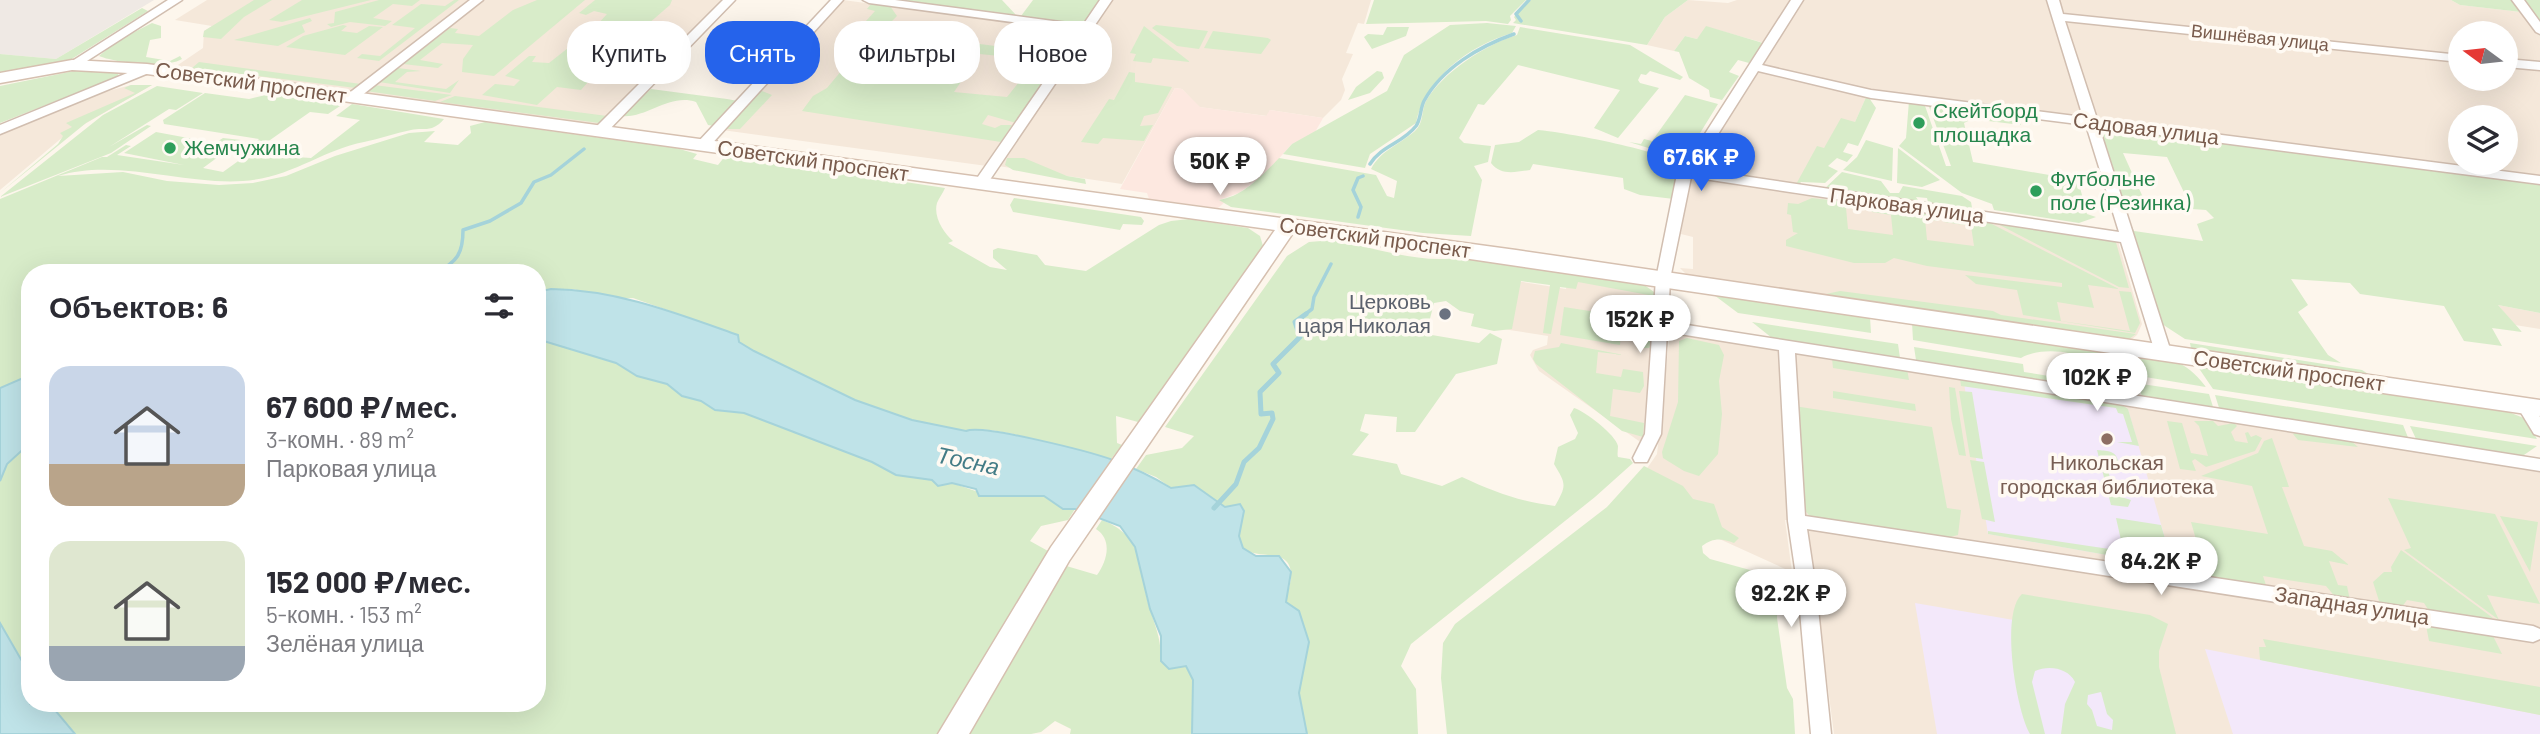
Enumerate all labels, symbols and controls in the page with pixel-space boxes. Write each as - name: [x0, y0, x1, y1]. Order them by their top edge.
- street label: Вишнёвая улица: [2190, 19, 2331, 55]
- chip: Купить: [567, 21, 691, 84]
- chip: Снять: [705, 21, 820, 84]
- chip: Фильтры: [834, 21, 980, 84]
- chip: Новое: [994, 21, 1112, 84]
- north arrow: [2448, 21, 2518, 91]
- map controls: [2448, 21, 2518, 175]
- street label: Советский проспект: [154, 56, 349, 107]
- place label: Скейтборд площадка: [1933, 97, 2038, 146]
- button: layers: [2448, 105, 2518, 175]
- street label: Садовая улица: [2072, 106, 2221, 149]
- marker: Скейтборд площадка: [1911, 115, 1927, 131]
- place label: Жемчужина: [184, 134, 300, 159]
- street label: Советский проспект: [716, 134, 911, 185]
- pin: 67.6K ₽: [1636, 134, 1766, 193]
- pin: 50K ₽: [1171, 138, 1269, 197]
- marker: Жемчужина: [162, 140, 178, 156]
- text: 67.6K ₽: [1663, 142, 1739, 170]
- text: 50K ₽: [1190, 146, 1250, 174]
- place label: Футбольне поле (Резинка): [2050, 165, 2191, 214]
- street label: Парковая улица: [1828, 181, 1986, 228]
- marker: Футбольне поле (Резинка): [2028, 183, 2044, 199]
- street label: Советский проспект: [1278, 211, 1473, 262]
- icon: filters: [480, 287, 518, 325]
- text: Объектов: 6: [49, 288, 228, 324]
- place label: Церковь царя Николая: [1297, 288, 1431, 337]
- pin: 152K ₽: [1583, 296, 1697, 355]
- text: 152K ₽: [1606, 304, 1674, 332]
- marker: Церковь царя Николая: [1437, 306, 1453, 322]
- street label: Советский проспект: [2192, 344, 2387, 395]
- pin: 102K ₽: [2040, 354, 2154, 413]
- text: 102K ₽: [2062, 362, 2132, 390]
- text: 67 600 ₽/мес.: [266, 388, 458, 424]
- icon: home: [105, 394, 189, 478]
- text: 3-комн. · 89 m²: [266, 425, 414, 453]
- marker: Никольская городская библиотека: [2099, 431, 2115, 447]
- water label: Тосна: [934, 440, 1002, 480]
- place label: Никольская городская библиотека: [2000, 449, 2214, 498]
- text: Парковая улица: [266, 454, 436, 482]
- pin: 84.2K ₽: [2096, 538, 2226, 597]
- text: 84.2K ₽: [2121, 546, 2201, 574]
- text: 152 000 ₽/мес.: [266, 563, 471, 599]
- icon: home: [105, 569, 189, 653]
- pin: 92.2K ₽: [1726, 570, 1856, 629]
- text: 92.2K ₽: [1751, 578, 1831, 606]
- street label: Западная улица: [2273, 580, 2432, 629]
- text: 5-комн. · 153 m²: [266, 600, 422, 628]
- text: Зелёная улица: [266, 629, 424, 657]

